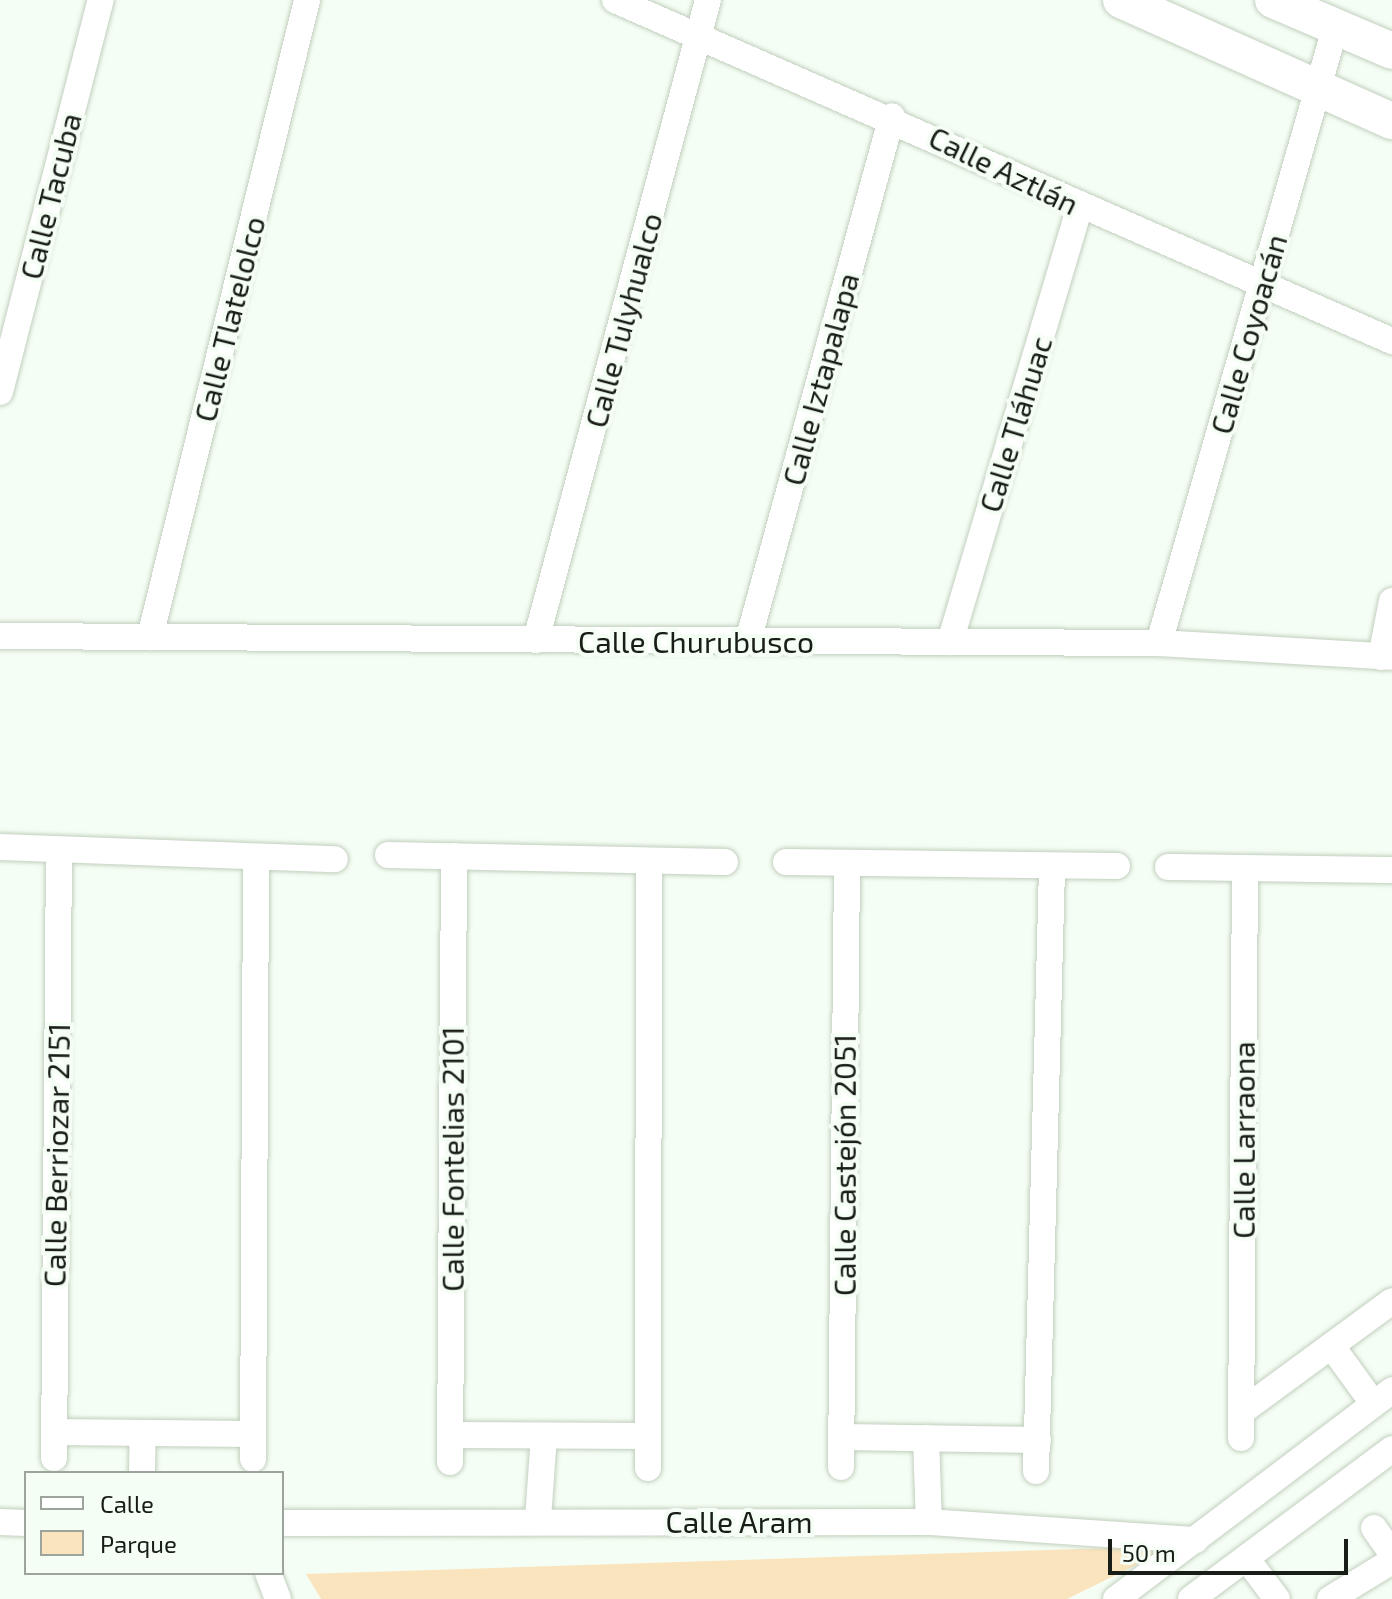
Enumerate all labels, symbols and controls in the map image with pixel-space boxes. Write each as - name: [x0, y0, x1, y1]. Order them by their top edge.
- street label: Calle Tacuba: [12, 109, 88, 283]
- street label: Calle Aztlán: [923, 118, 1085, 222]
- street label: Calle Tulyhualco: [577, 208, 669, 432]
- street label: Calle Tlatelolco: [186, 212, 272, 426]
- street label: Calle Coyoacán: [1202, 230, 1294, 438]
- street label: Calle Iztapalapa: [774, 269, 866, 489]
- street label: Calle Tláhuac: [971, 331, 1059, 517]
- street label: Calle Churubusco: [578, 623, 814, 659]
- street label: Calle Berriozar 2151: [36, 1022, 76, 1288]
- street label: Calle Fontelias 2101: [434, 1026, 470, 1292]
- street label: Calle Castejón 2051: [826, 1034, 862, 1296]
- street label: Calle Larraona: [1225, 1041, 1261, 1239]
- legend: [24, 1471, 284, 1575]
- text: Calle: [100, 1489, 154, 1518]
- street label: Calle Aram: [665, 1503, 813, 1539]
- scale bar: [1112, 1523, 1352, 1573]
- text: Parque: [100, 1529, 177, 1558]
- text: 50 m: [1122, 1538, 1176, 1567]

